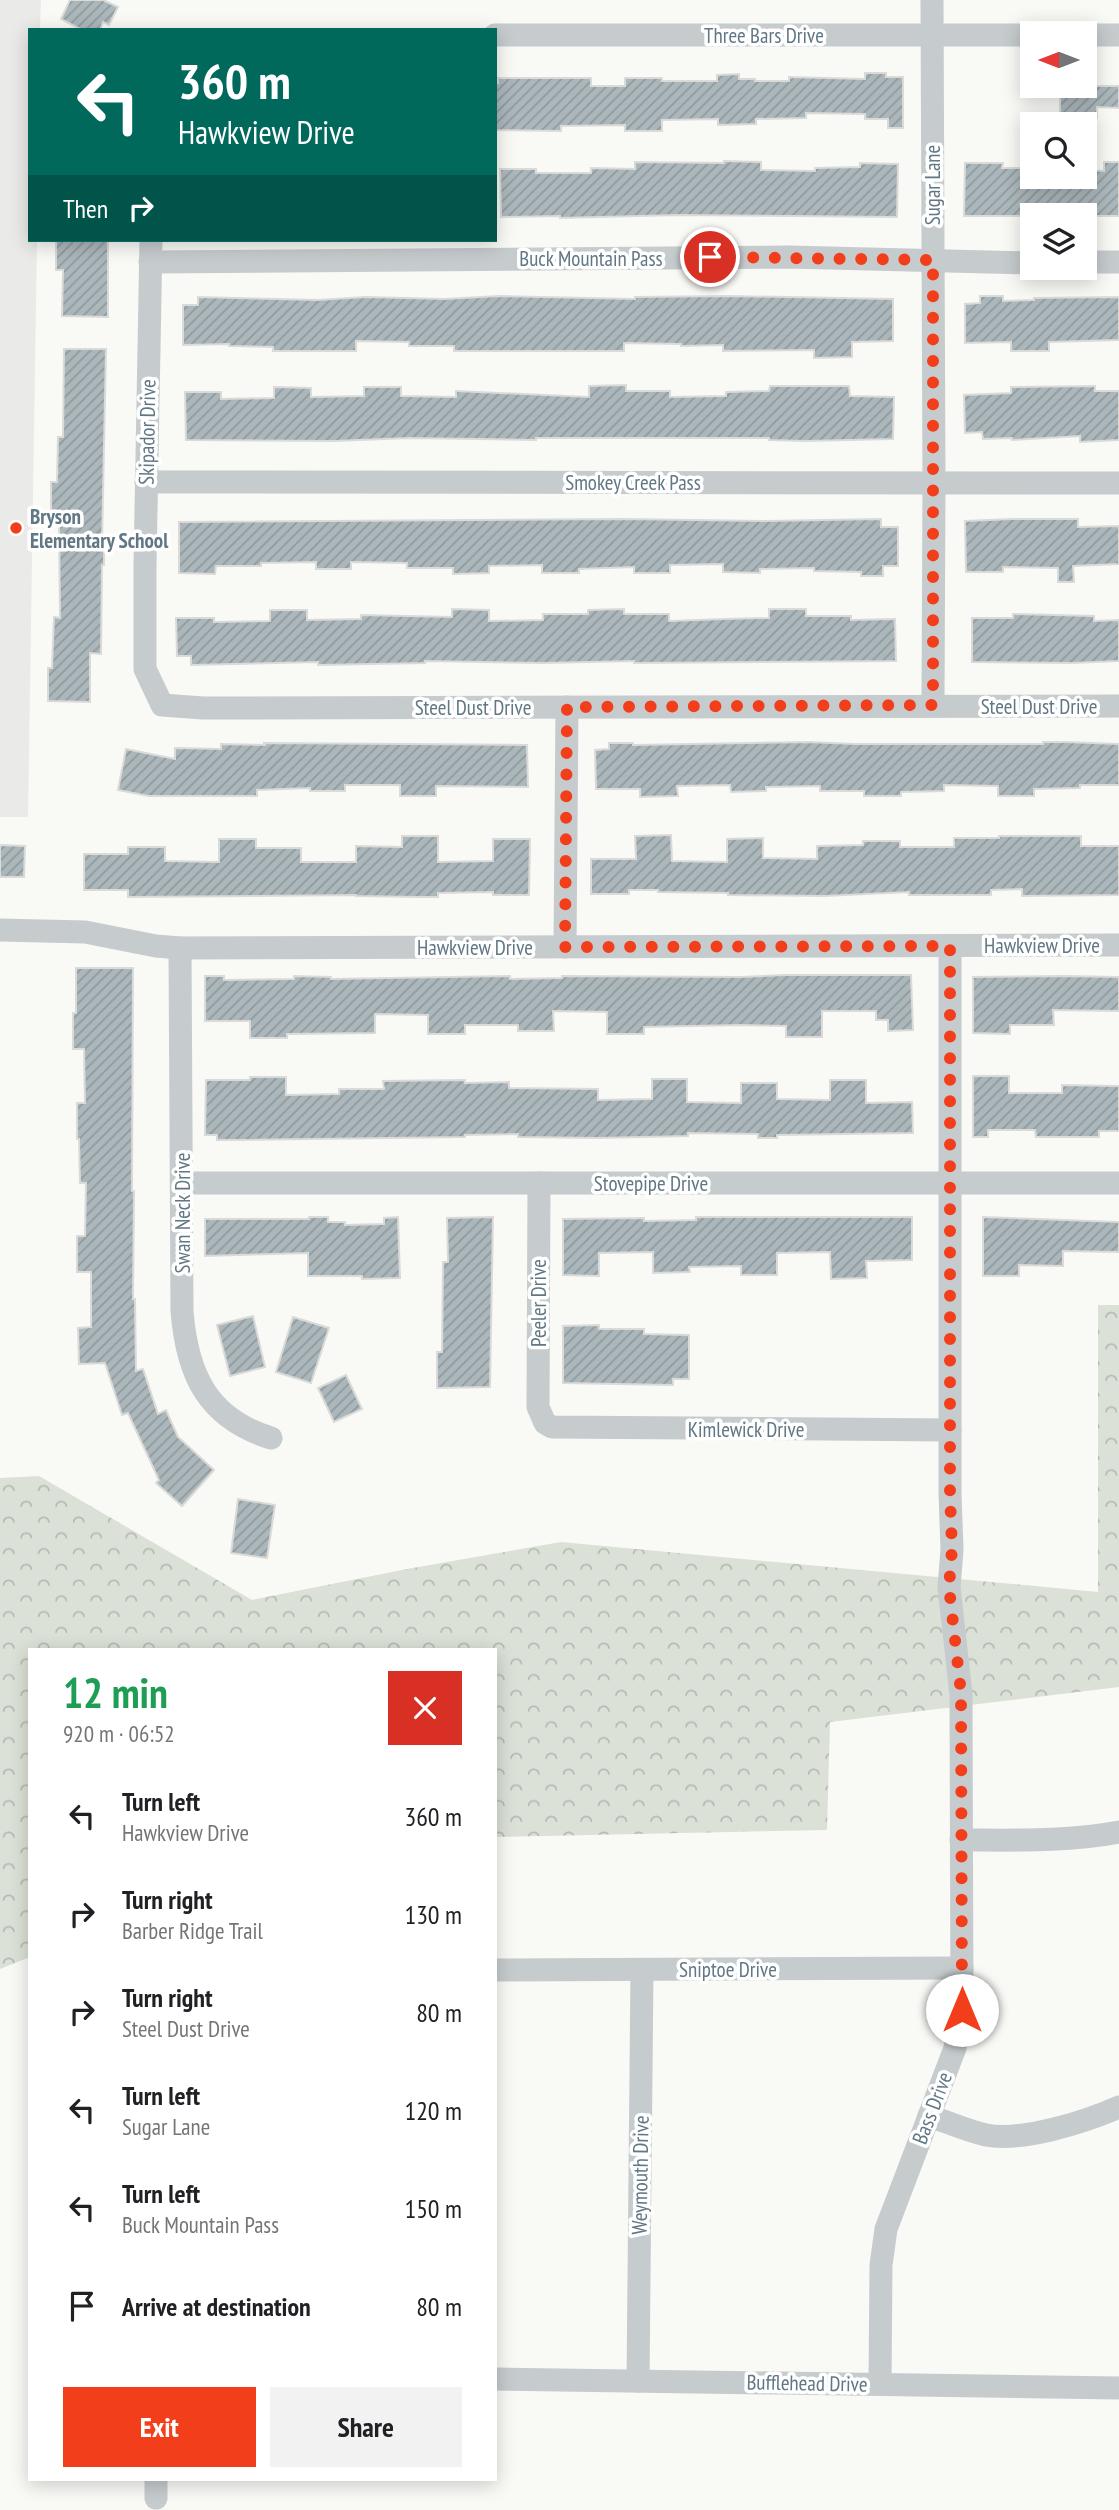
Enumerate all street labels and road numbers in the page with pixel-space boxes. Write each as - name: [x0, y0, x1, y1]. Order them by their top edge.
- street label: Three Bars Drive: [704, 22, 824, 49]
- street label: Sugar Lane: [919, 145, 946, 225]
- street label: Buck Mountain Pass: [519, 245, 663, 272]
- street label: Skipador Drive: [133, 379, 161, 485]
- street label: Smokey Creek Pass: [565, 469, 701, 496]
- street label: Steel Dust Drive: [981, 693, 1097, 720]
- street label: Steel Dust Drive: [415, 694, 531, 721]
- street label: Hawkview Drive: [984, 932, 1100, 959]
- street label: Hawkview Drive: [417, 934, 533, 961]
- street label: Swan Neck Drive: [169, 1153, 196, 1273]
- street label: Stovepipe Drive: [594, 1170, 708, 1197]
- street label: Peeler Drive: [525, 1259, 552, 1347]
- street label: Kimlewick Drive: [688, 1416, 804, 1443]
- street label: Sniptoe Drive: [679, 1956, 777, 1983]
- street label: Bass Drive: [906, 2068, 958, 2148]
- street label: Weymouth Drive: [625, 2115, 655, 2235]
- street label: Bufflehead Drive: [746, 2368, 868, 2398]

